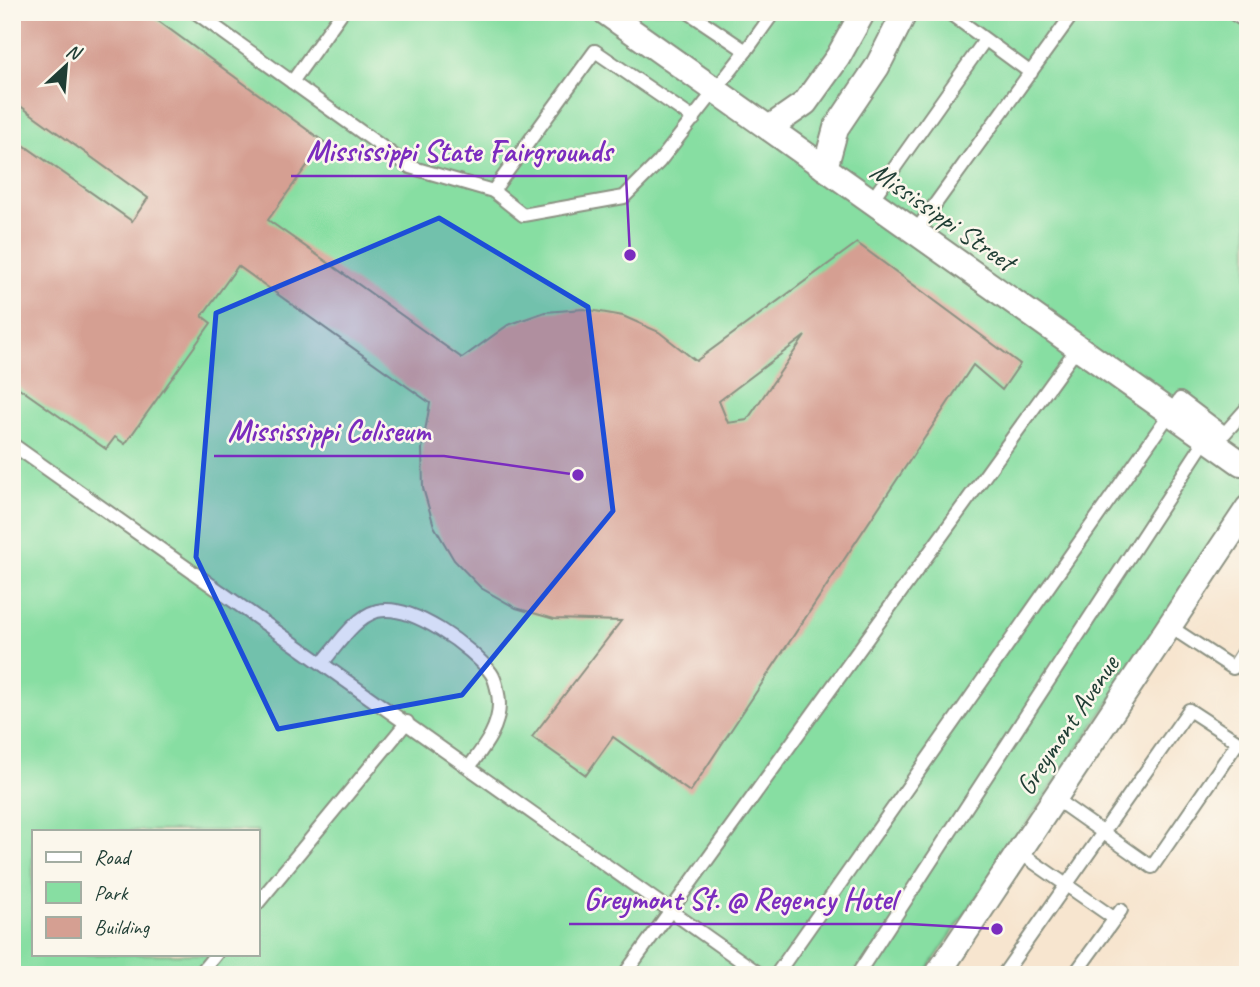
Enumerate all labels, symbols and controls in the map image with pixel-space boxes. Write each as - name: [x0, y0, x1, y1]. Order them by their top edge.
- north arrow: [32, 32, 102, 102]
- text: N: [62, 38, 86, 66]
- callout: Mississippi State Fairgrounds: [291, 125, 626, 176]
- text: Mississippi State Fairgrounds: [306, 132, 616, 170]
- street label: Mississippi Street: [864, 153, 1025, 281]
- callout: Mississippi Coliseum: [214, 405, 444, 456]
- text: Mississippi Coliseum: [228, 412, 432, 450]
- street label: Greymont Avenue: [1008, 647, 1128, 801]
- legend: [32, 830, 259, 956]
- text: Road: [94, 844, 133, 870]
- callout: Greymont St. @ Regency Hotel: [569, 873, 910, 924]
- text: Park: [94, 880, 129, 906]
- text: Greymont St. @ Regency Hotel: [584, 880, 902, 919]
- text: Building: [94, 914, 151, 940]

